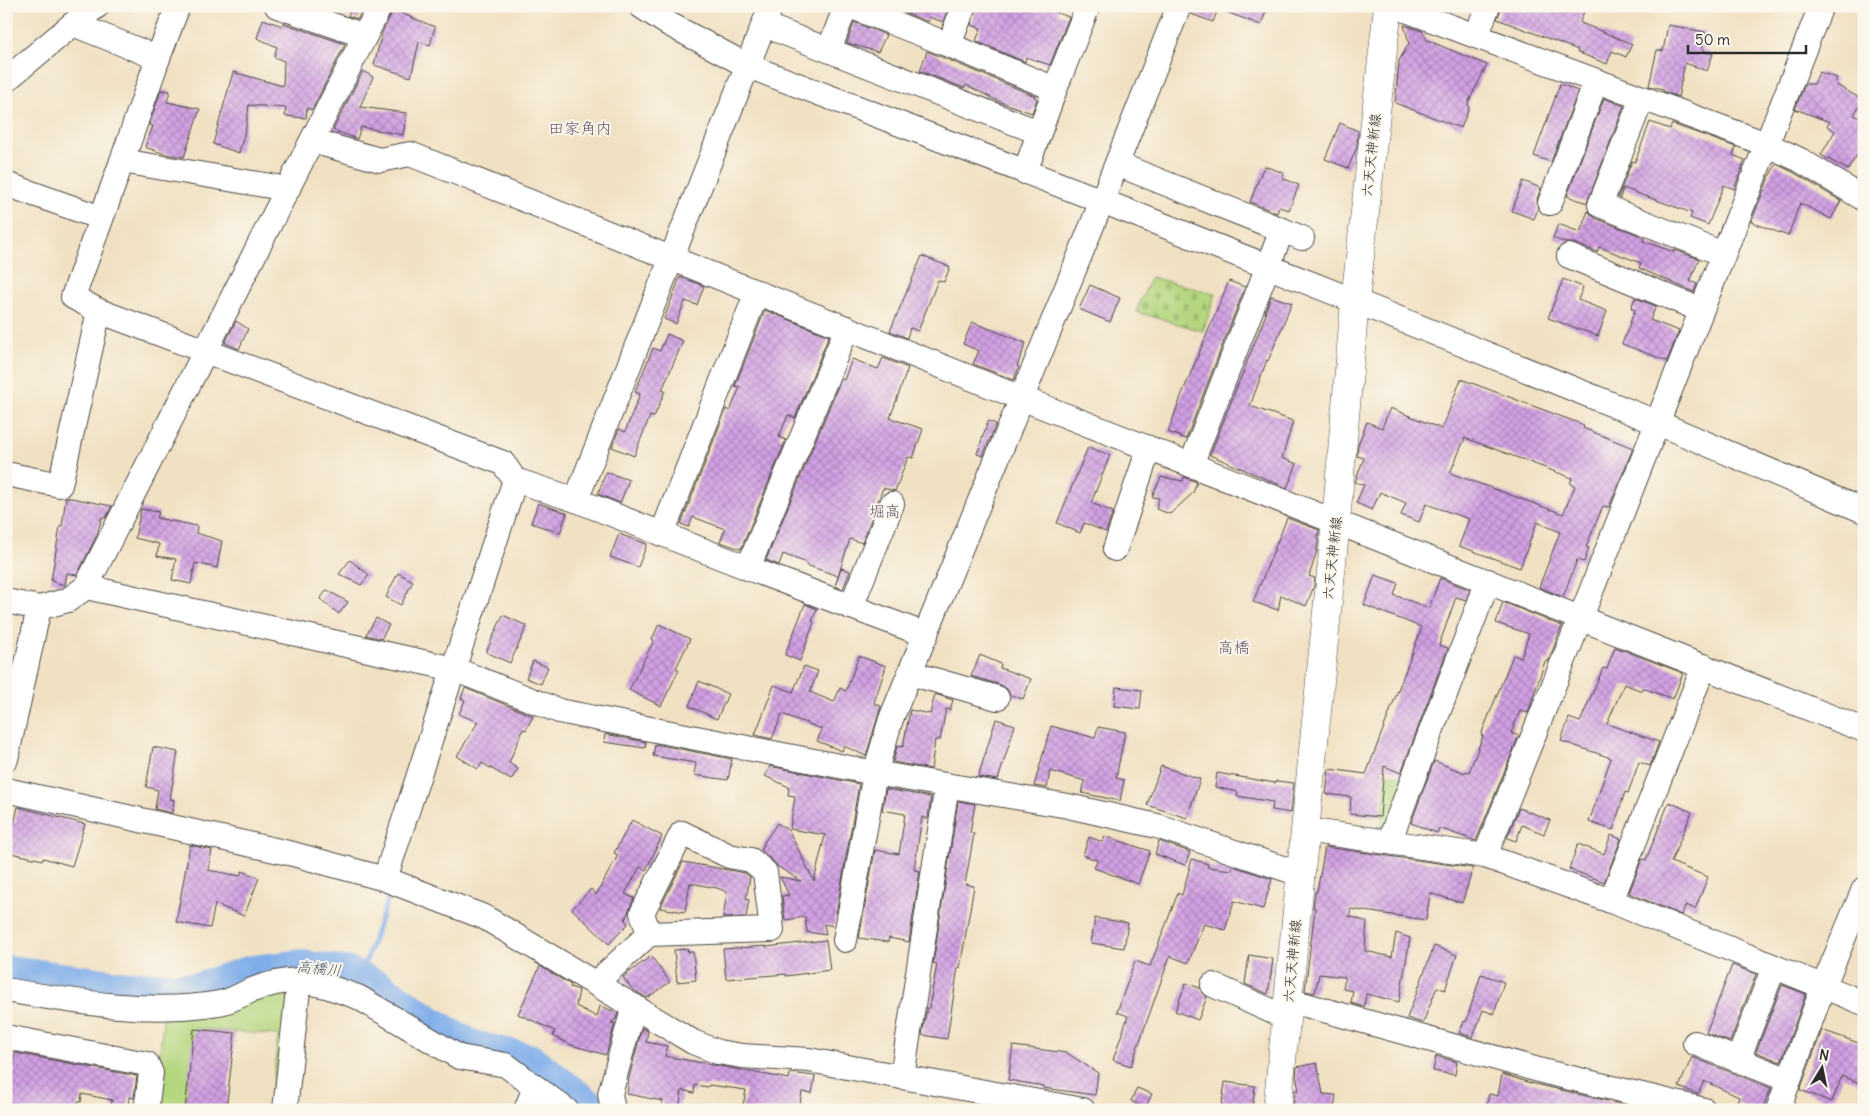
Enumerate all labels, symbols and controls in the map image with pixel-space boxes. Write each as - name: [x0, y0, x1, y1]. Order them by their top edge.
- scale bar: [1688, 22, 1805, 54]
- text: 50 m: [1695, 30, 1730, 49]
- street label: 六天天神新線: [1358, 112, 1384, 198]
- district label: 田家角内: [548, 118, 612, 138]
- district label: 堀高: [869, 501, 901, 521]
- street label: 六天天神新線: [1319, 515, 1345, 601]
- district label: 高橋: [1218, 637, 1250, 657]
- street label: 六天天神新線: [1279, 918, 1305, 1004]
- water label: 高橋川: [296, 957, 342, 979]
- north arrow: [1798, 1044, 1848, 1094]
- text: N: [1818, 1045, 1831, 1065]

